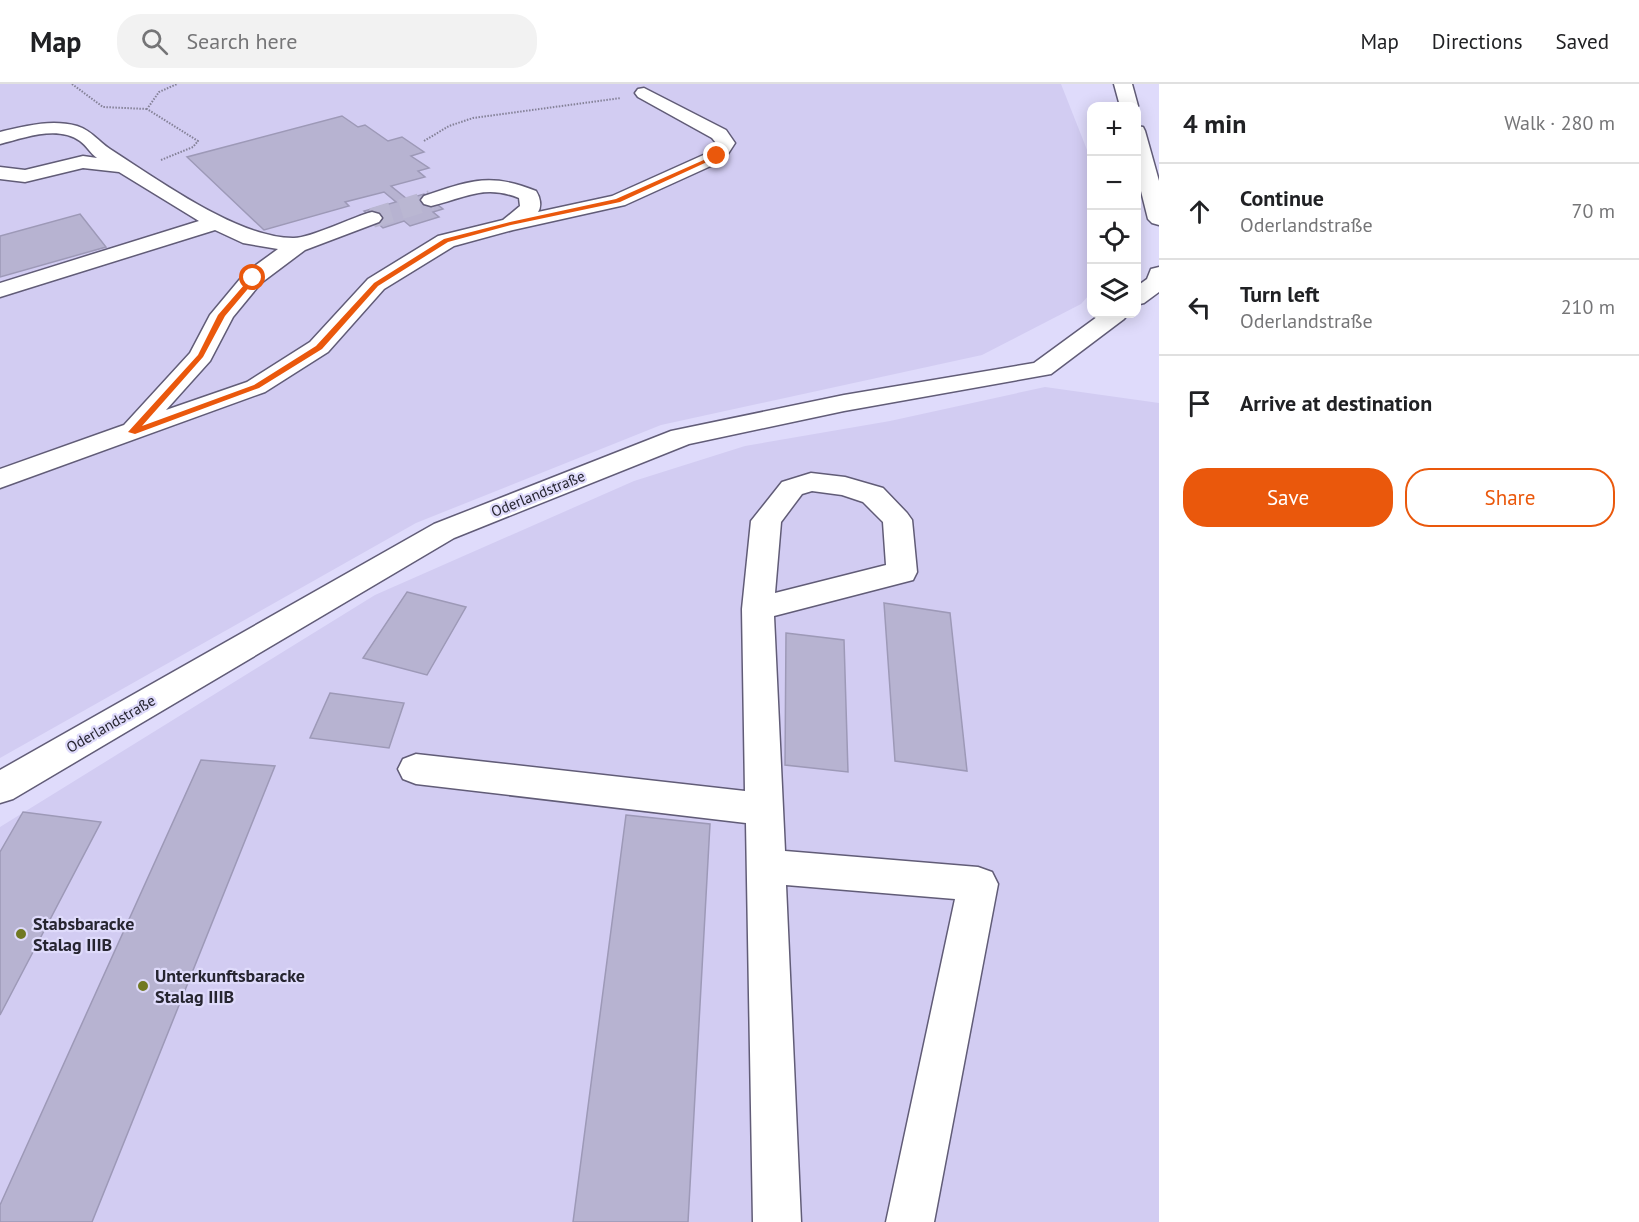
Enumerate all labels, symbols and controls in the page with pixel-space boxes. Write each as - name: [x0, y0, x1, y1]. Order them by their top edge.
- search box: [117, 14, 537, 68]
- text: Map: [30, 23, 81, 60]
- icon: search: [138, 25, 171, 58]
- text: Search here: [186, 27, 297, 55]
- text: Map: [1360, 28, 1399, 55]
- text: Directions: [1432, 28, 1523, 55]
- text: Saved: [1556, 28, 1609, 55]
- map controls: [1087, 102, 1141, 318]
- button: +: [1087, 102, 1141, 156]
- text: 4 min: [1183, 107, 1246, 140]
- text: Walk · 280 m: [1504, 110, 1615, 136]
- route end: [703, 142, 729, 168]
- button: −: [1087, 156, 1141, 210]
- text: Continue: [1240, 184, 1324, 212]
- icon: ahead: [1183, 195, 1216, 228]
- text: 70 m: [1572, 198, 1615, 224]
- button: locate: [1087, 210, 1141, 264]
- text: Oderlandstraße: [1240, 212, 1373, 238]
- route start: [239, 264, 265, 290]
- button: layers: [1087, 264, 1141, 318]
- text: Turn left: [1240, 280, 1320, 308]
- icon: left: [1183, 291, 1216, 324]
- text: 210 m: [1561, 294, 1615, 320]
- text: Oderlandstraße: [1240, 308, 1373, 334]
- icon: arrive: [1183, 387, 1216, 420]
- text: Arrive at destination: [1240, 389, 1432, 417]
- street label: Oderlandstraße: [488, 466, 588, 521]
- button: Save: [1183, 468, 1393, 527]
- button: Share: [1405, 468, 1615, 527]
- street label: Oderlandstraße: [63, 690, 159, 757]
- place label: Stabsbaracke Stalag IIIB: [33, 912, 134, 956]
- marker: Stabsbaracke Stalag IIIB: [14, 927, 28, 941]
- place label: Unterkunftsbaracke Stalag IIIB: [155, 964, 305, 1008]
- marker: Unterkunftsbaracke Stalag IIIB: [136, 979, 150, 993]

